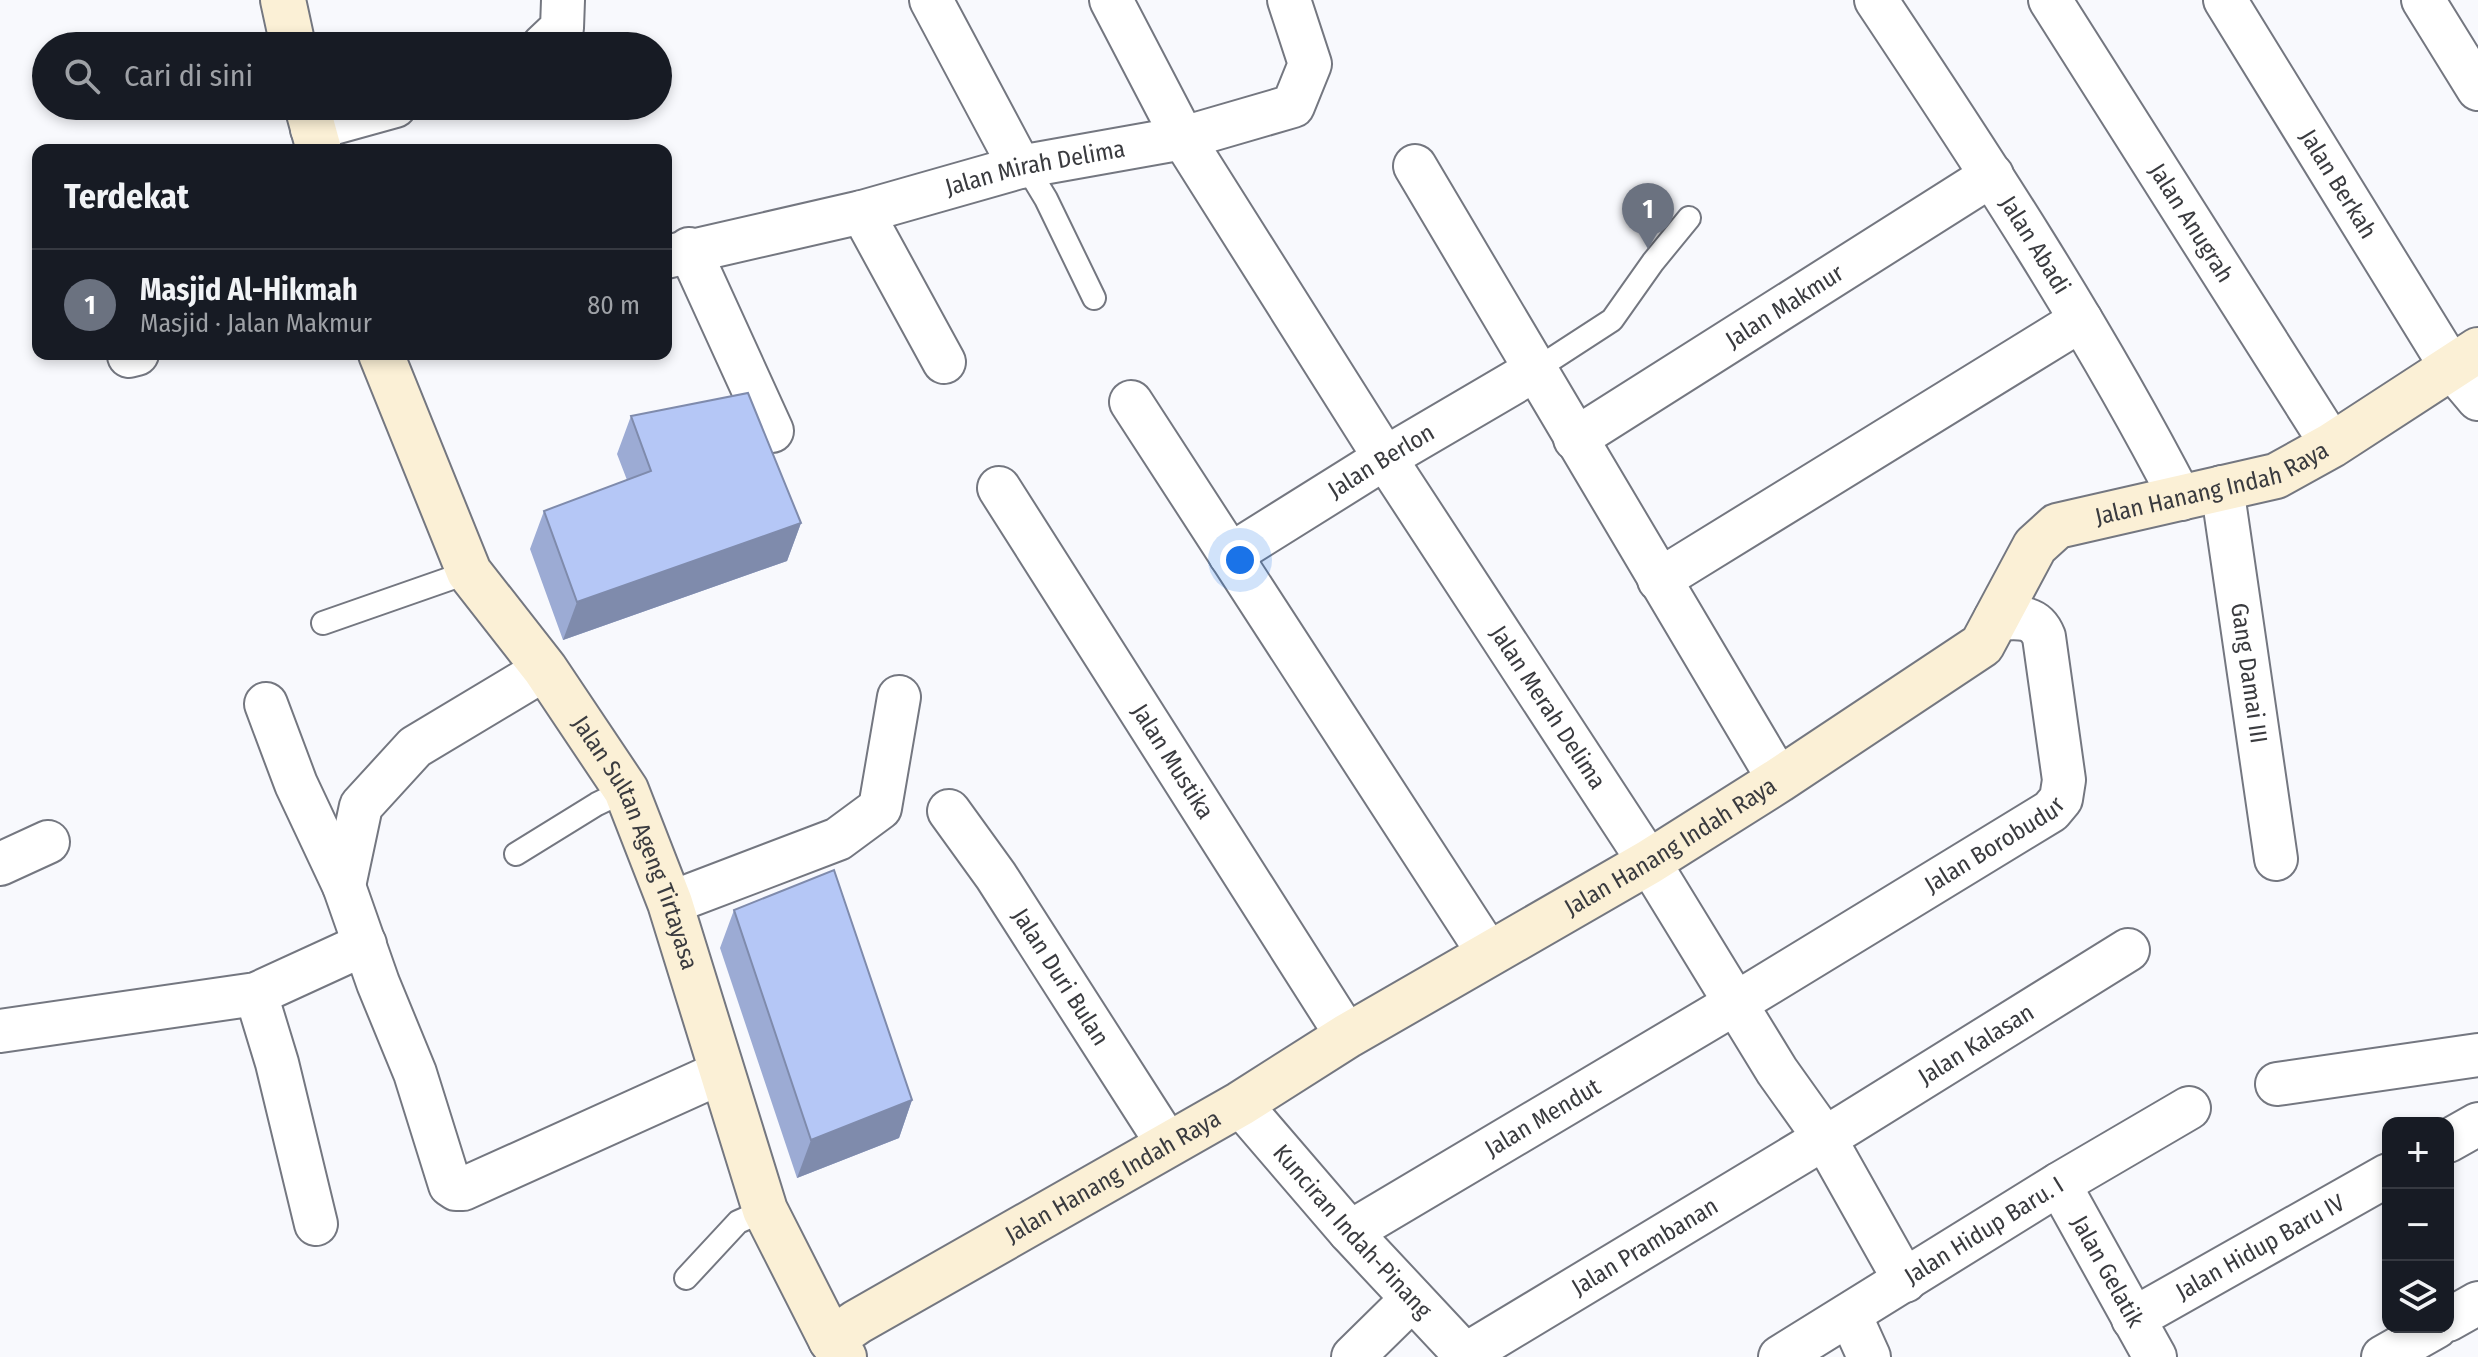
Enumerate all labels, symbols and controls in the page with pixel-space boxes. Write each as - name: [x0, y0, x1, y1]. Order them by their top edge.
- search box: [32, 32, 672, 120]
- icon: search: [60, 54, 104, 98]
- text: Cari di sini: [124, 58, 253, 94]
- street label: Jalan Berkah: [2294, 124, 2382, 244]
- street label: Jalan Mirah Delima: [942, 135, 1127, 202]
- street label: Jalan Anugrah: [2143, 158, 2239, 288]
- text: Terdekat: [64, 176, 189, 217]
- pin: 1: [1622, 183, 1674, 249]
- street label: Jalan Abadi: [1994, 191, 2076, 299]
- street label: Jalan Makmur: [1721, 258, 1849, 354]
- text: Masjid Al-Hikmah: [140, 272, 358, 308]
- text: 1: [85, 290, 96, 321]
- text: 80 m: [587, 290, 640, 321]
- text: Masjid · Jalan Makmur: [140, 308, 372, 339]
- street label: Jalan Berlon: [1323, 418, 1439, 504]
- street label: Jalan Hanang Indah Raya: [2092, 436, 2333, 531]
- your location: [1220, 540, 1260, 580]
- street label: Gang Damai III: [2225, 601, 2273, 745]
- street label: Jalan Merah Delima: [1484, 620, 1612, 794]
- street label: Jalan Mustika: [1126, 699, 1220, 824]
- street label: Jalan Sultan Ageng Tirtayasa: [566, 711, 704, 973]
- street label: Jalan Hanang Indah Raya: [1560, 771, 1782, 922]
- street label: Jalan Borobudur: [1919, 791, 2071, 899]
- street label: Jalan Duri Bulan: [1006, 903, 1115, 1051]
- street label: Jalan Kalasan: [1913, 998, 2039, 1091]
- street label: Jalan Mendut: [1480, 1073, 1605, 1163]
- street label: Jalan Hanang Indah Raya: [1000, 1104, 1225, 1249]
- map controls: [2382, 1117, 2454, 1333]
- button: +: [2382, 1117, 2454, 1189]
- street label: Kunciran Indah-Pinang: [1267, 1139, 1438, 1325]
- street label: Jalan Hidup Baru. I: [1899, 1171, 2069, 1290]
- street label: Jalan Hidup Baru IV: [2171, 1188, 2350, 1306]
- button: −: [2382, 1189, 2454, 1261]
- street label: Jalan Prambanan: [1567, 1192, 1723, 1301]
- street label: Jalan Gelatik: [2065, 1211, 2150, 1333]
- button: layers: [2382, 1261, 2454, 1333]

